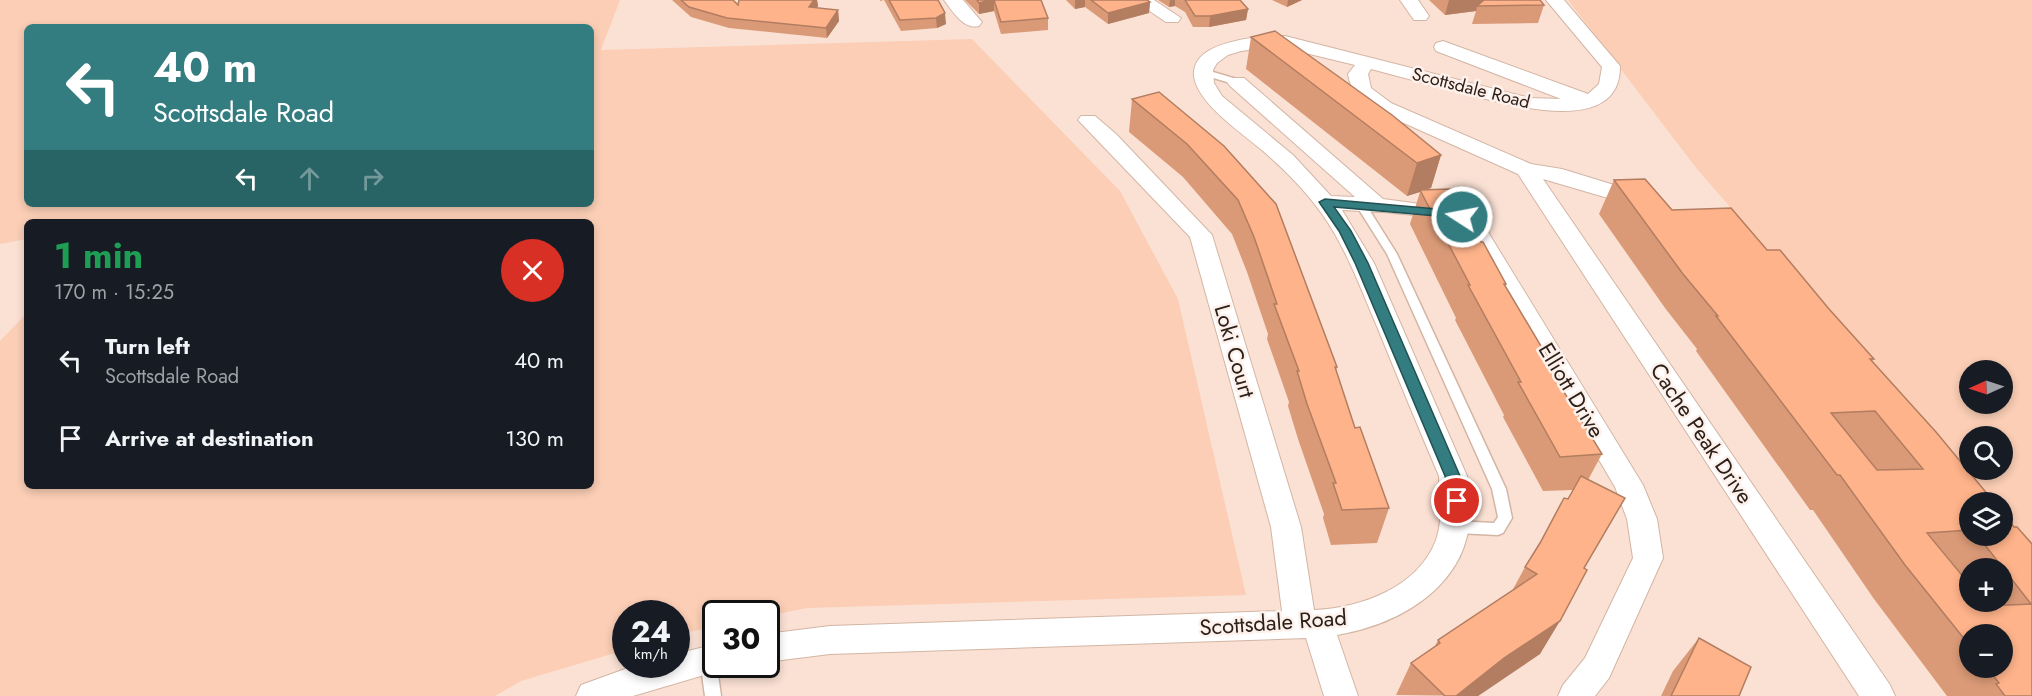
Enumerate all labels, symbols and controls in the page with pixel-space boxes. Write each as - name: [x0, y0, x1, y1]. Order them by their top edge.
- text: 40 m: [153, 37, 257, 98]
- icon: left: [54, 48, 132, 126]
- street label: Scottsdale Road: [1409, 61, 1533, 115]
- text: Scottsdale Road: [153, 93, 334, 132]
- icon: left: [230, 162, 263, 195]
- icon: ahead: [293, 162, 326, 195]
- icon: right: [356, 162, 389, 195]
- position arrow: [1430, 185, 1494, 249]
- text: 1 min: [54, 229, 143, 281]
- button: close: [501, 239, 564, 302]
- text: 170 m · 15:25: [54, 278, 174, 307]
- street label: Loki Court: [1206, 301, 1264, 402]
- text: Turn left: [105, 330, 190, 362]
- street label: Elliott Drive: [1531, 336, 1613, 444]
- icon: left: [54, 344, 87, 377]
- text: 40 m: [514, 344, 564, 376]
- street label: Cache Peak Drive: [1643, 356, 1761, 510]
- north arrow: [1959, 360, 2013, 414]
- map controls: [1959, 360, 2013, 678]
- text: Scottsdale Road: [105, 362, 239, 391]
- icon: arrive: [54, 422, 87, 455]
- text: Arrive at destination: [105, 422, 314, 454]
- text: 130 m: [505, 422, 564, 454]
- button: search: [1959, 426, 2013, 480]
- pin: [1431, 475, 1482, 526]
- icon: arrive: [1440, 484, 1473, 517]
- button: layers: [1959, 492, 2013, 546]
- button: +: [1959, 558, 2013, 612]
- speed limit sign: 30: [702, 600, 780, 678]
- street label: Scottsdale Road: [1198, 601, 1348, 643]
- text: 24: [631, 610, 671, 653]
- button: −: [1959, 624, 2013, 678]
- text: km/h: [634, 643, 668, 665]

